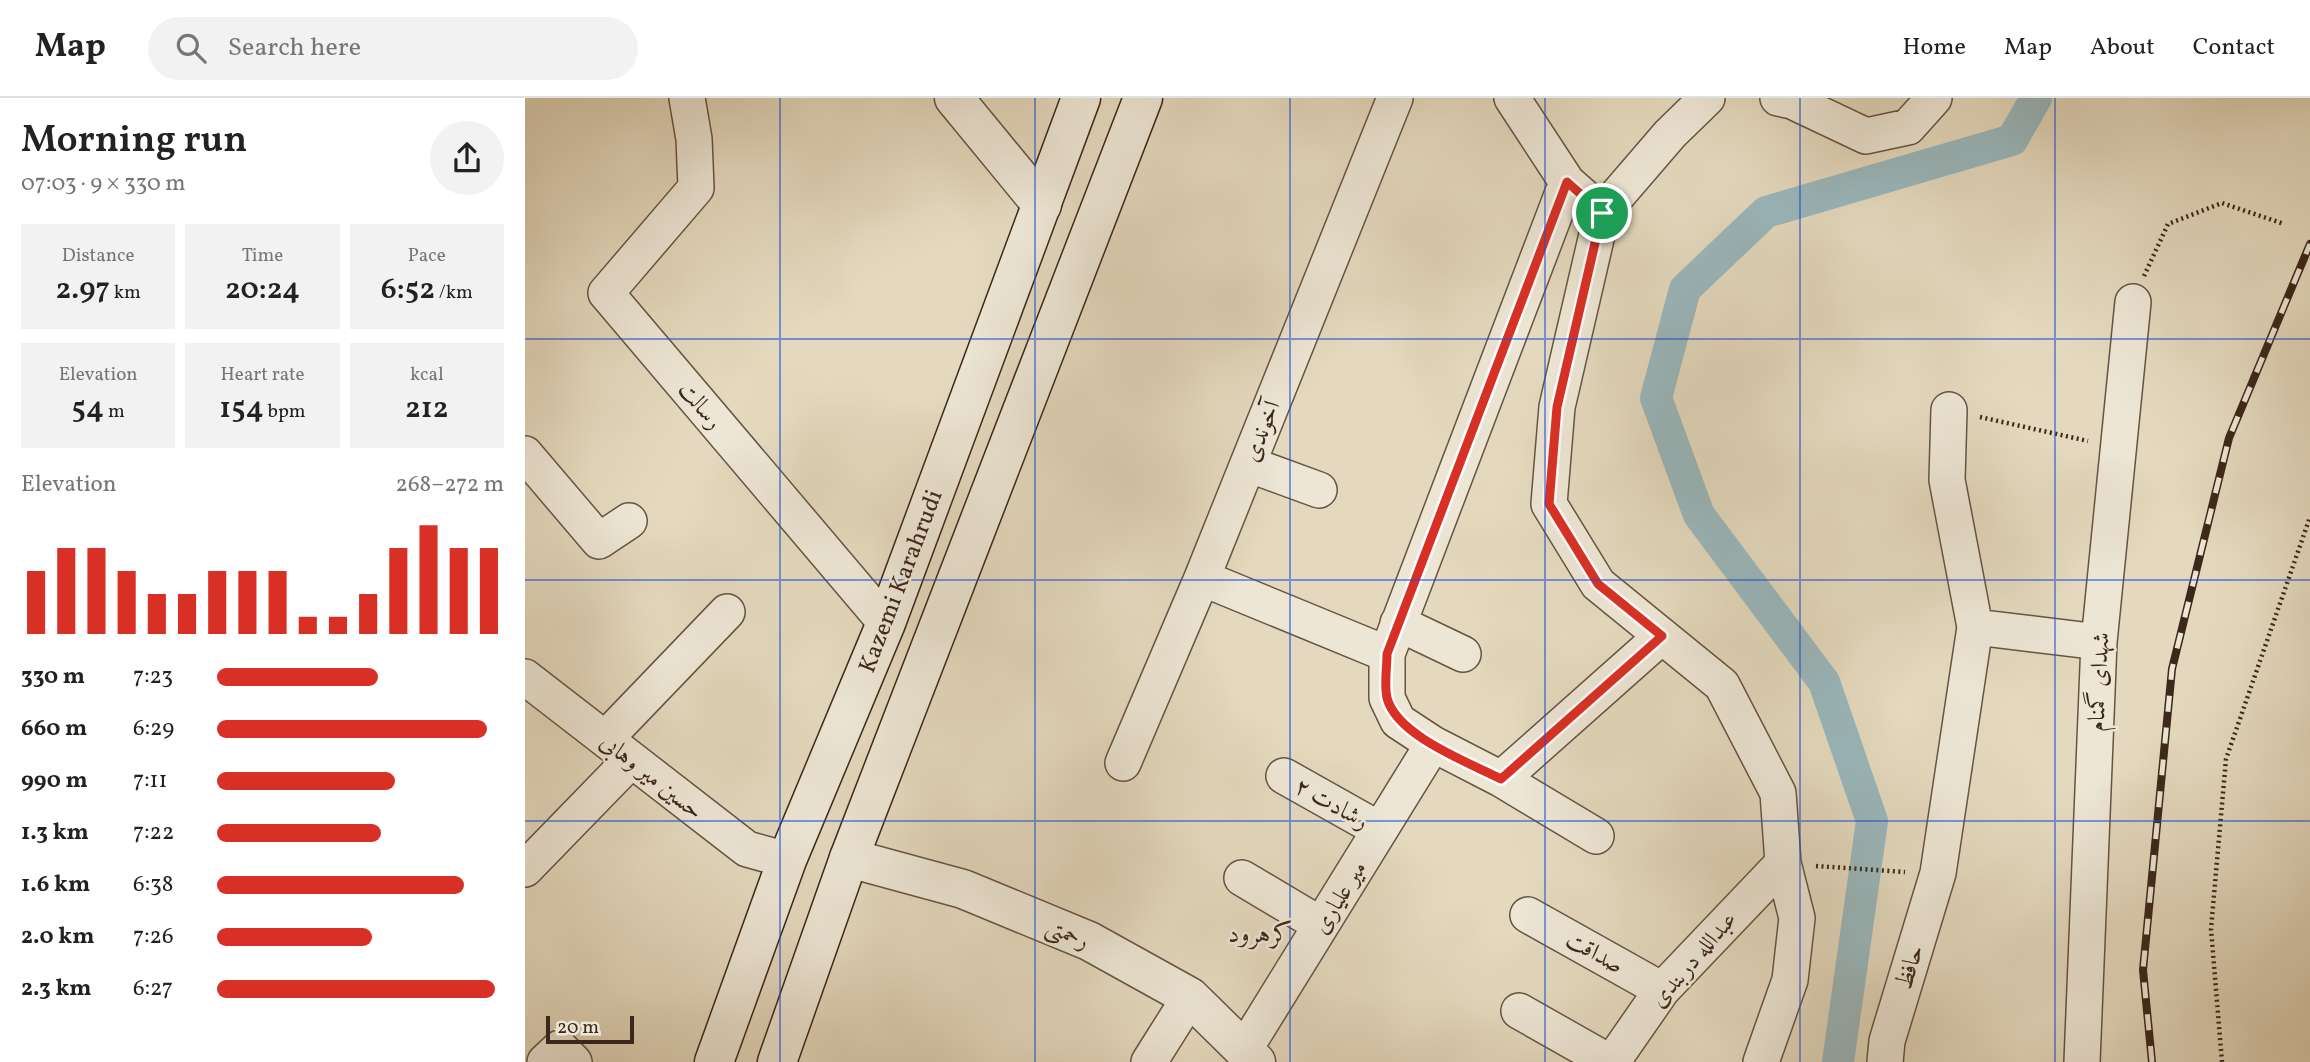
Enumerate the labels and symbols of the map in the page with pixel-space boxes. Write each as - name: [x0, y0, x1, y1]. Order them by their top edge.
- pin: [1572, 183, 1632, 243]
- street label: رسالت: [669, 375, 730, 438]
- street label: آخوندی: [1235, 394, 1291, 467]
- street label: Kazemi Karahrudi: [851, 485, 952, 678]
- street label: شهدای گمنام: [2079, 632, 2122, 733]
- street label: حسین میر وهابی: [592, 726, 710, 829]
- street label: رشادت ۲: [1288, 770, 1375, 839]
- street label: میر علیاری: [1305, 855, 1376, 941]
- street label: عبدالله دربندی: [1643, 905, 1746, 1016]
- street label: رحمتی: [1040, 910, 1094, 959]
- district label: کرهرود: [1228, 917, 1292, 953]
- street label: صداقت: [1559, 924, 1629, 984]
- street label: حافظ: [1888, 941, 1934, 994]
- scale bar: [546, 1013, 633, 1045]

